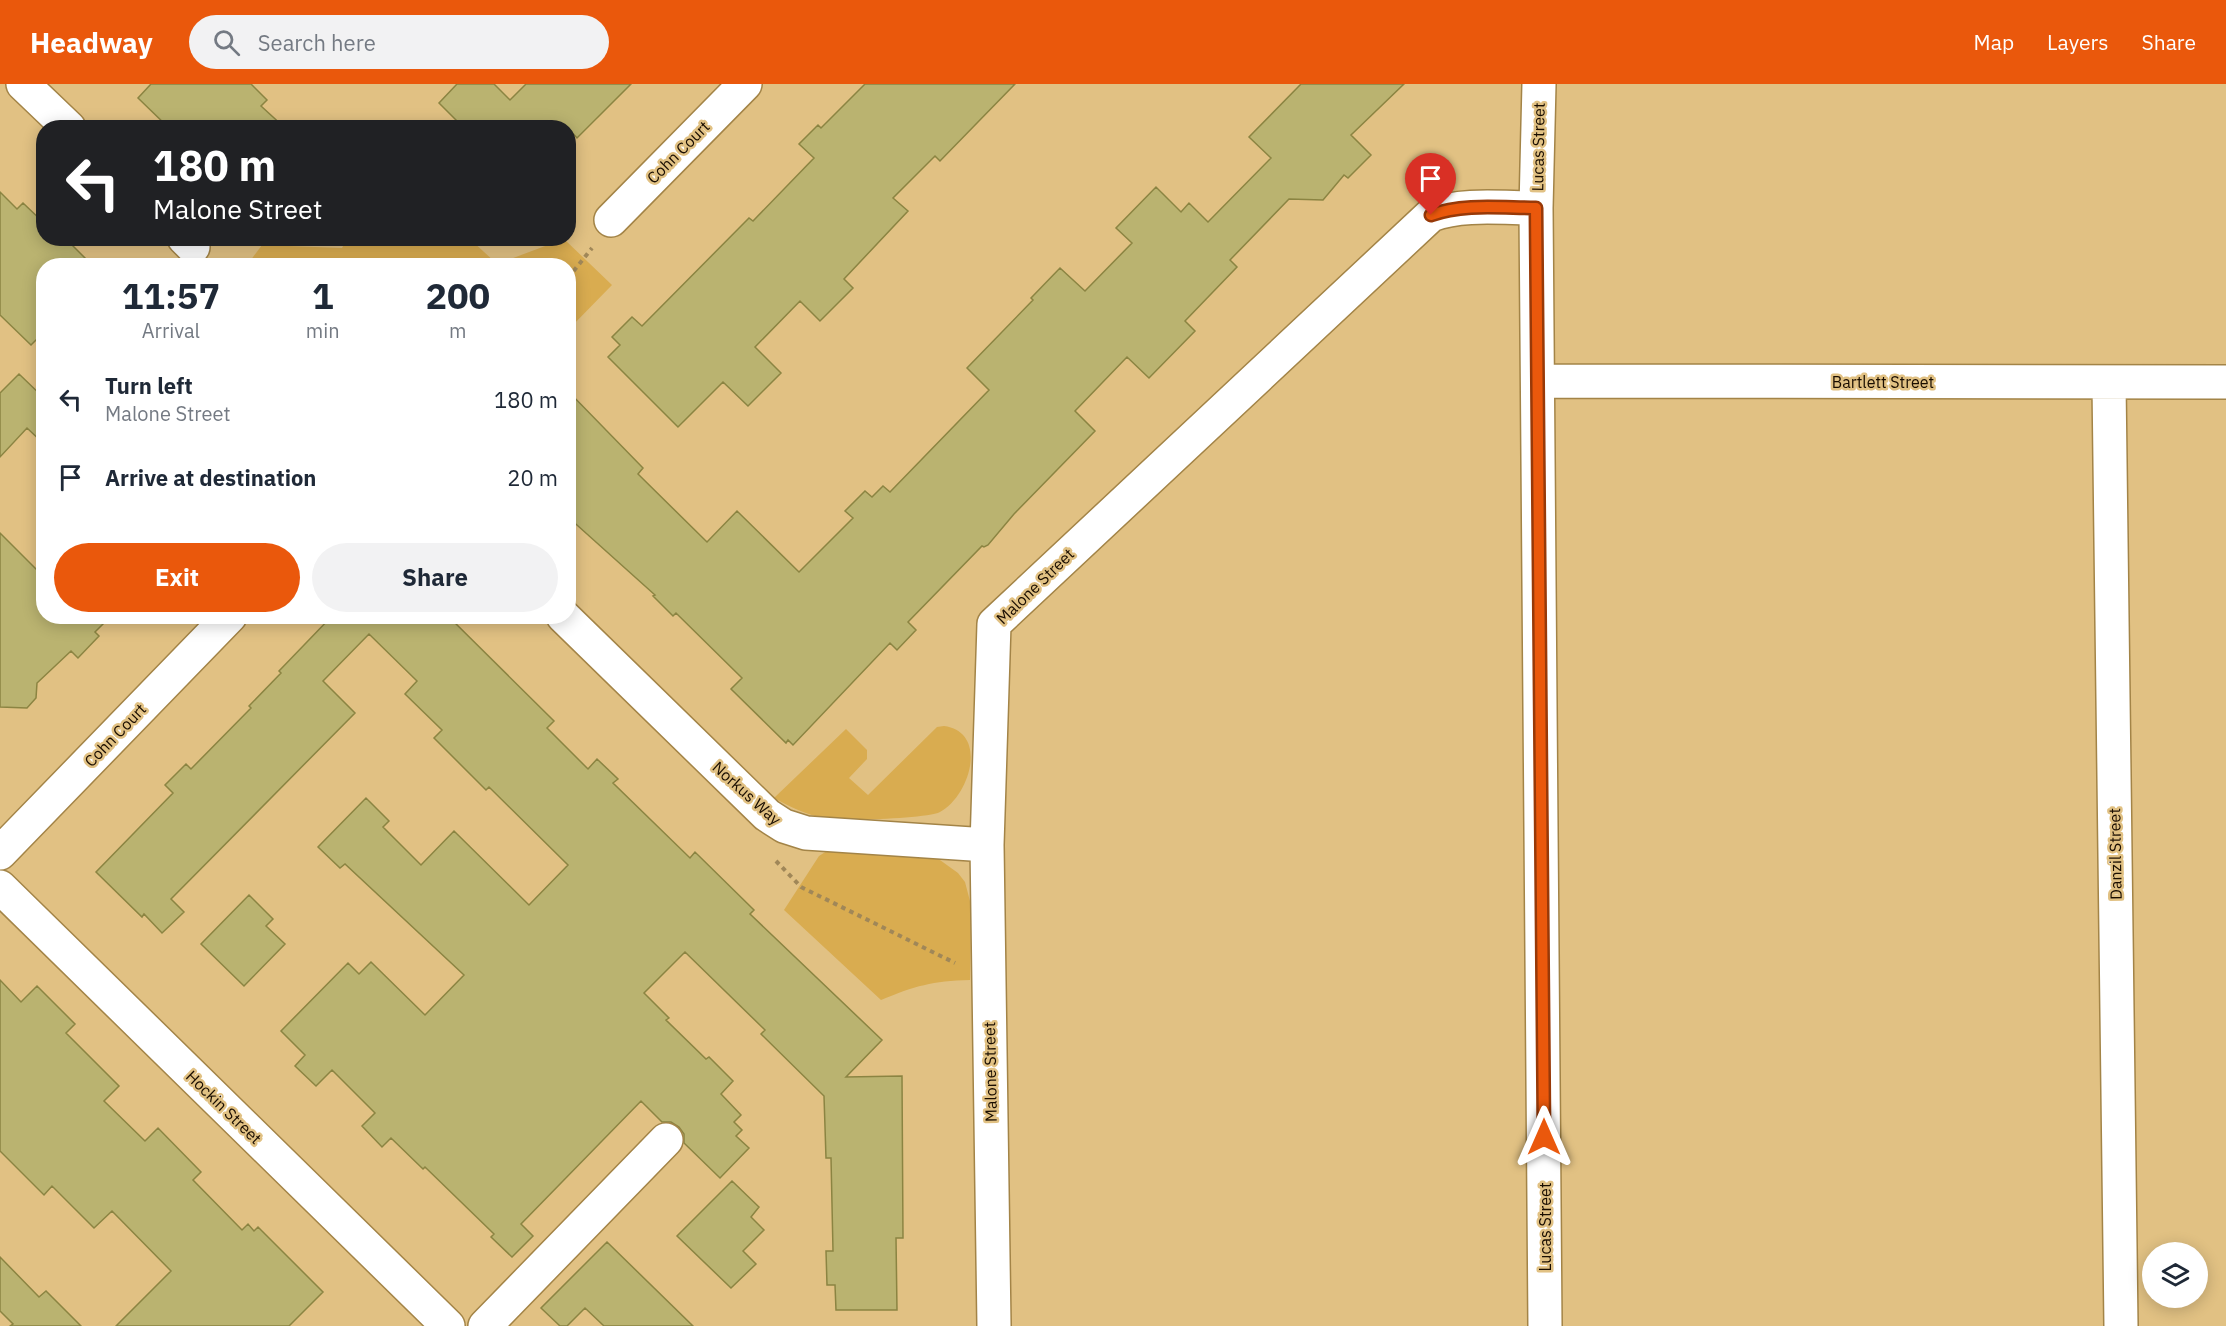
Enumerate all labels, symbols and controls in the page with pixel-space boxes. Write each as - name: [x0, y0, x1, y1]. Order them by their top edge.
- search box: [189, 15, 609, 69]
- text: Headway: [30, 24, 153, 61]
- icon: search: [210, 26, 243, 59]
- text: Search here: [258, 28, 376, 57]
- text: Map: [1974, 28, 2014, 56]
- text: Layers: [2047, 28, 2109, 56]
- text: Share: [2142, 28, 2196, 56]
- street label: Lucas Street: [1527, 102, 1549, 192]
- street label: Cohn Court: [643, 117, 713, 187]
- text: 180 m: [153, 138, 276, 193]
- icon: left: [54, 144, 132, 222]
- pin: [1405, 153, 1456, 215]
- icon: arrive: [1414, 162, 1447, 195]
- text: Malone Street: [153, 191, 322, 226]
- text: 11:57: [122, 272, 220, 319]
- text: 1: [312, 272, 334, 319]
- text: 200: [425, 272, 490, 319]
- text: Arrival: [142, 317, 200, 344]
- text: min: [306, 317, 340, 344]
- text: m: [449, 317, 467, 344]
- text: Turn left: [105, 371, 193, 400]
- street label: Bartlett Street: [1832, 372, 1934, 392]
- icon: left: [54, 383, 87, 416]
- text: 180 m: [494, 385, 558, 414]
- text: Malone Street: [105, 400, 230, 427]
- icon: arrive: [54, 461, 87, 494]
- text: Arrive at destination: [105, 463, 316, 492]
- text: 20 m: [507, 463, 558, 492]
- button: Exit: [54, 543, 300, 612]
- button: Share: [312, 543, 558, 612]
- street label: Malone Street: [992, 544, 1078, 628]
- street label: Cohn Court: [80, 699, 150, 771]
- street label: Norkus Way: [708, 757, 786, 829]
- street label: Danzil Street: [2104, 808, 2126, 900]
- street label: Malone Street: [979, 1022, 1001, 1122]
- street label: Hockin Street: [182, 1066, 266, 1148]
- position arrow: [1512, 1105, 1576, 1169]
- street label: Lucas Street: [1535, 1183, 1555, 1272]
- map controls: [2142, 1242, 2208, 1308]
- button: layers: [2142, 1242, 2208, 1308]

